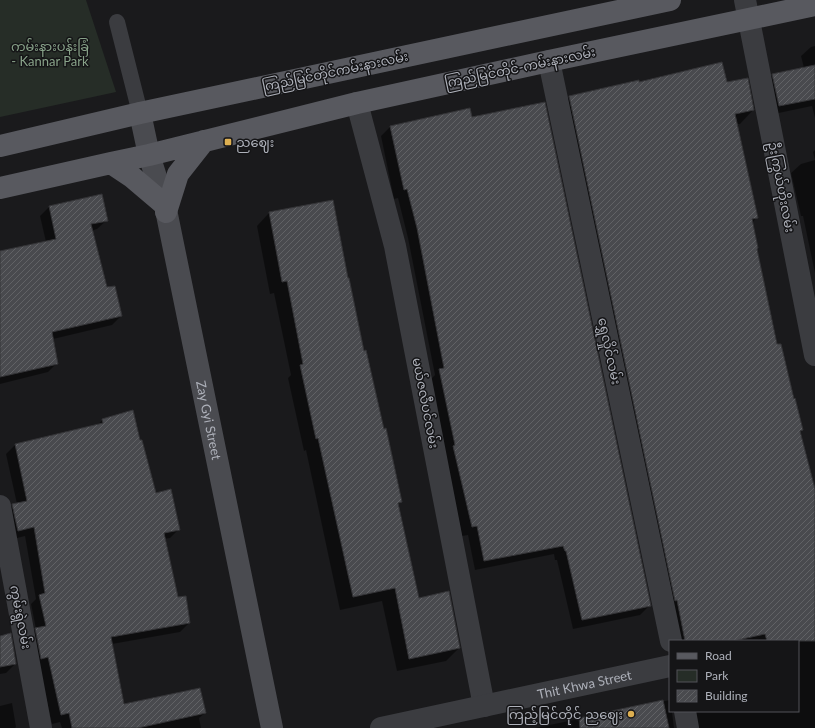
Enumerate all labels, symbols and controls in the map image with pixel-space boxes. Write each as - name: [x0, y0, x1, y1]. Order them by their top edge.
- park label: ကမ်းနားပန်းခြံ - Kannar Park: [11, 38, 89, 69]
- street label: ကြည်မြင်တိုင်-ကမ်းနားလမ်း: [443, 43, 597, 94]
- street label: ကြည်မြင်တိုင်ကမ်းနားလမ်း: [260, 48, 410, 97]
- place label: ညဈေး: [236, 134, 274, 153]
- marker: ညဈေး: [223, 137, 233, 147]
- street label: ဦးကြွယ်ဟိုးလမ်း: [762, 140, 799, 234]
- street label: ရွှေလှိုင်လမ်း: [592, 316, 625, 387]
- street label: မယ်ဇလီပင်လမ်း: [409, 356, 443, 450]
- street label: Zay Gyi Street: [193, 379, 225, 461]
- street label: ကွမ်းရွဲလမ်း: [4, 584, 35, 651]
- legend: [669, 640, 799, 712]
- text: Road: [705, 648, 732, 663]
- street label: Thit Khwa Street: [536, 666, 633, 702]
- text: Park: [705, 668, 729, 683]
- text: Building: [705, 688, 748, 703]
- place label: ကြည့်မြင်တိုင် ညဈေး: [506, 706, 623, 725]
- marker: ကြည့်မြင်တိုင် ညဈေး: [626, 709, 636, 719]

